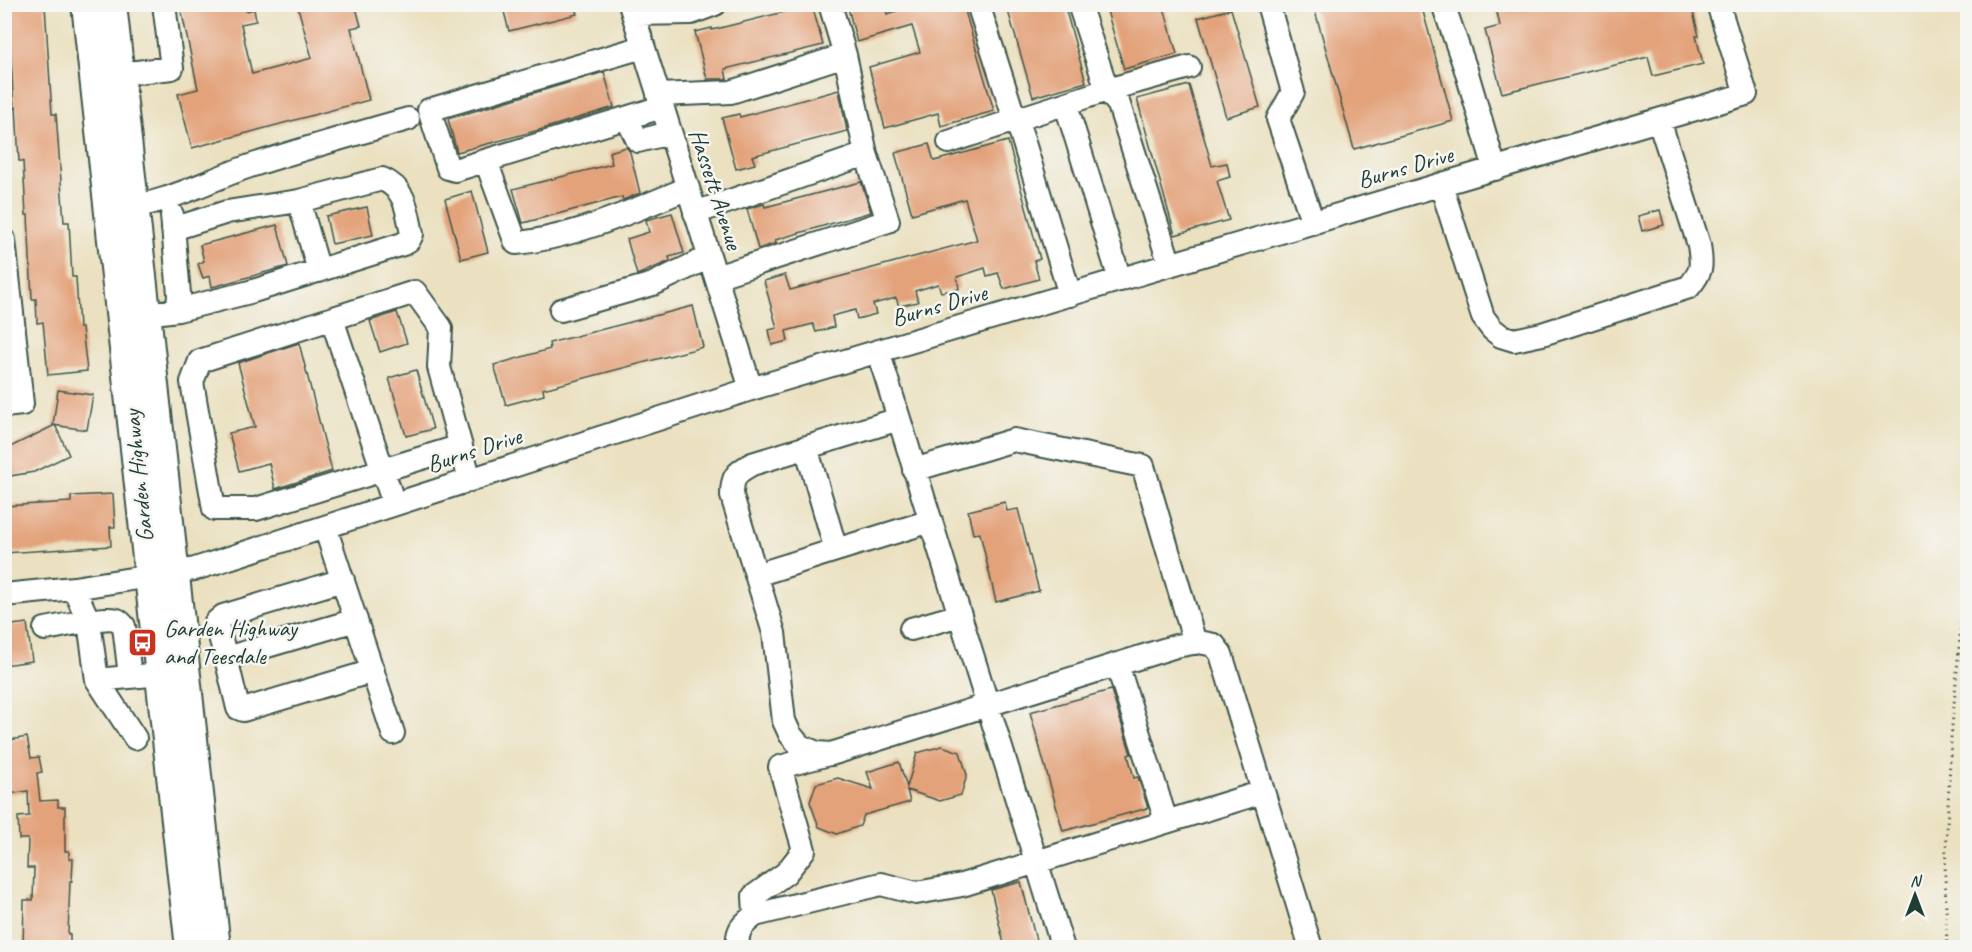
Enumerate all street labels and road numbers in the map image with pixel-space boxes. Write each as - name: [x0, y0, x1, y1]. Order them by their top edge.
- street label: Hassett Avenue: [682, 125, 750, 255]
- street label: Burns Drive: [1354, 139, 1458, 195]
- street label: Burns Drive: [888, 277, 992, 333]
- street label: Garden Highway: [116, 407, 160, 544]
- street label: Burns Drive: [423, 420, 527, 479]

